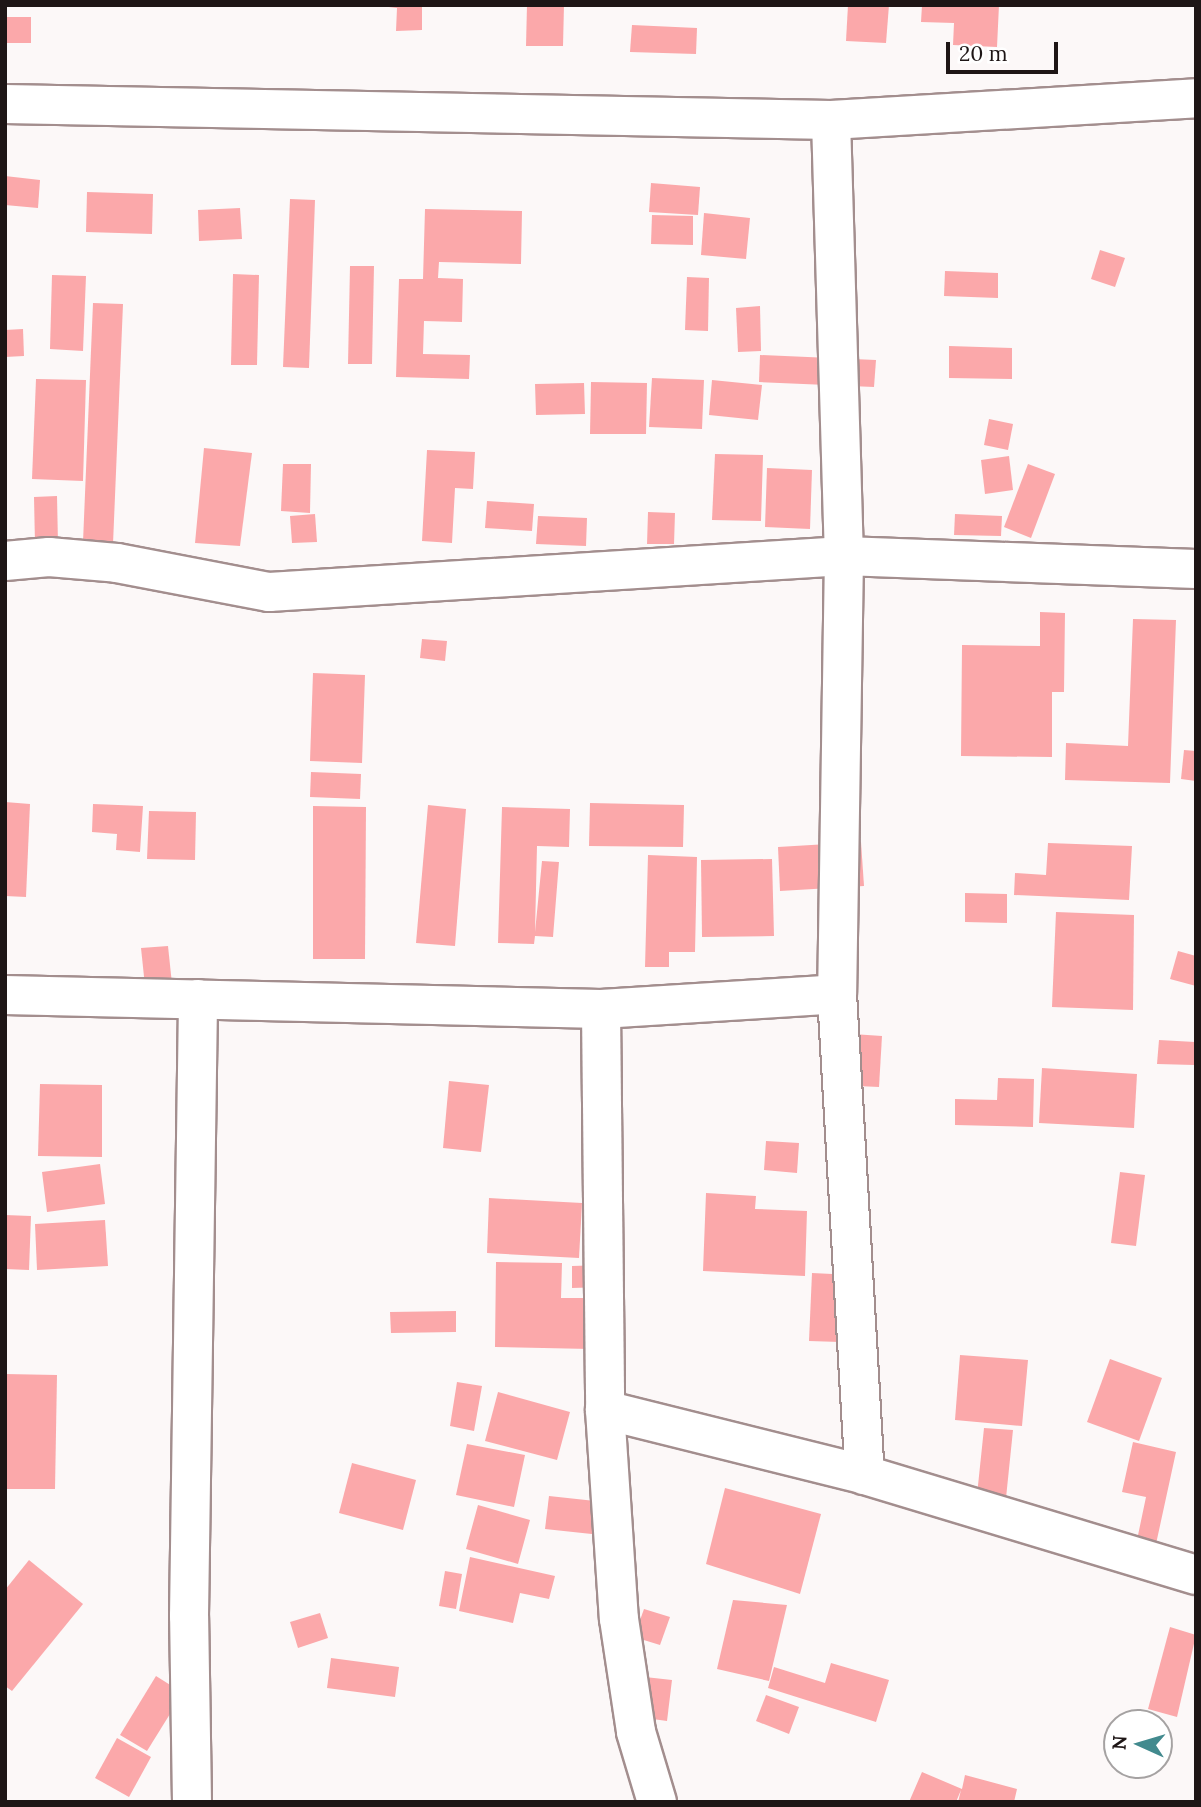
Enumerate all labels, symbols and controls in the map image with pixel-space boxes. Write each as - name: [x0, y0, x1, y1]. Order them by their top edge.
- scale bar: [949, 28, 1061, 72]
- text: 20 m: [959, 40, 1008, 67]
- north arrow: [1103, 1709, 1173, 1779]
- text: N: [1107, 1735, 1132, 1751]

